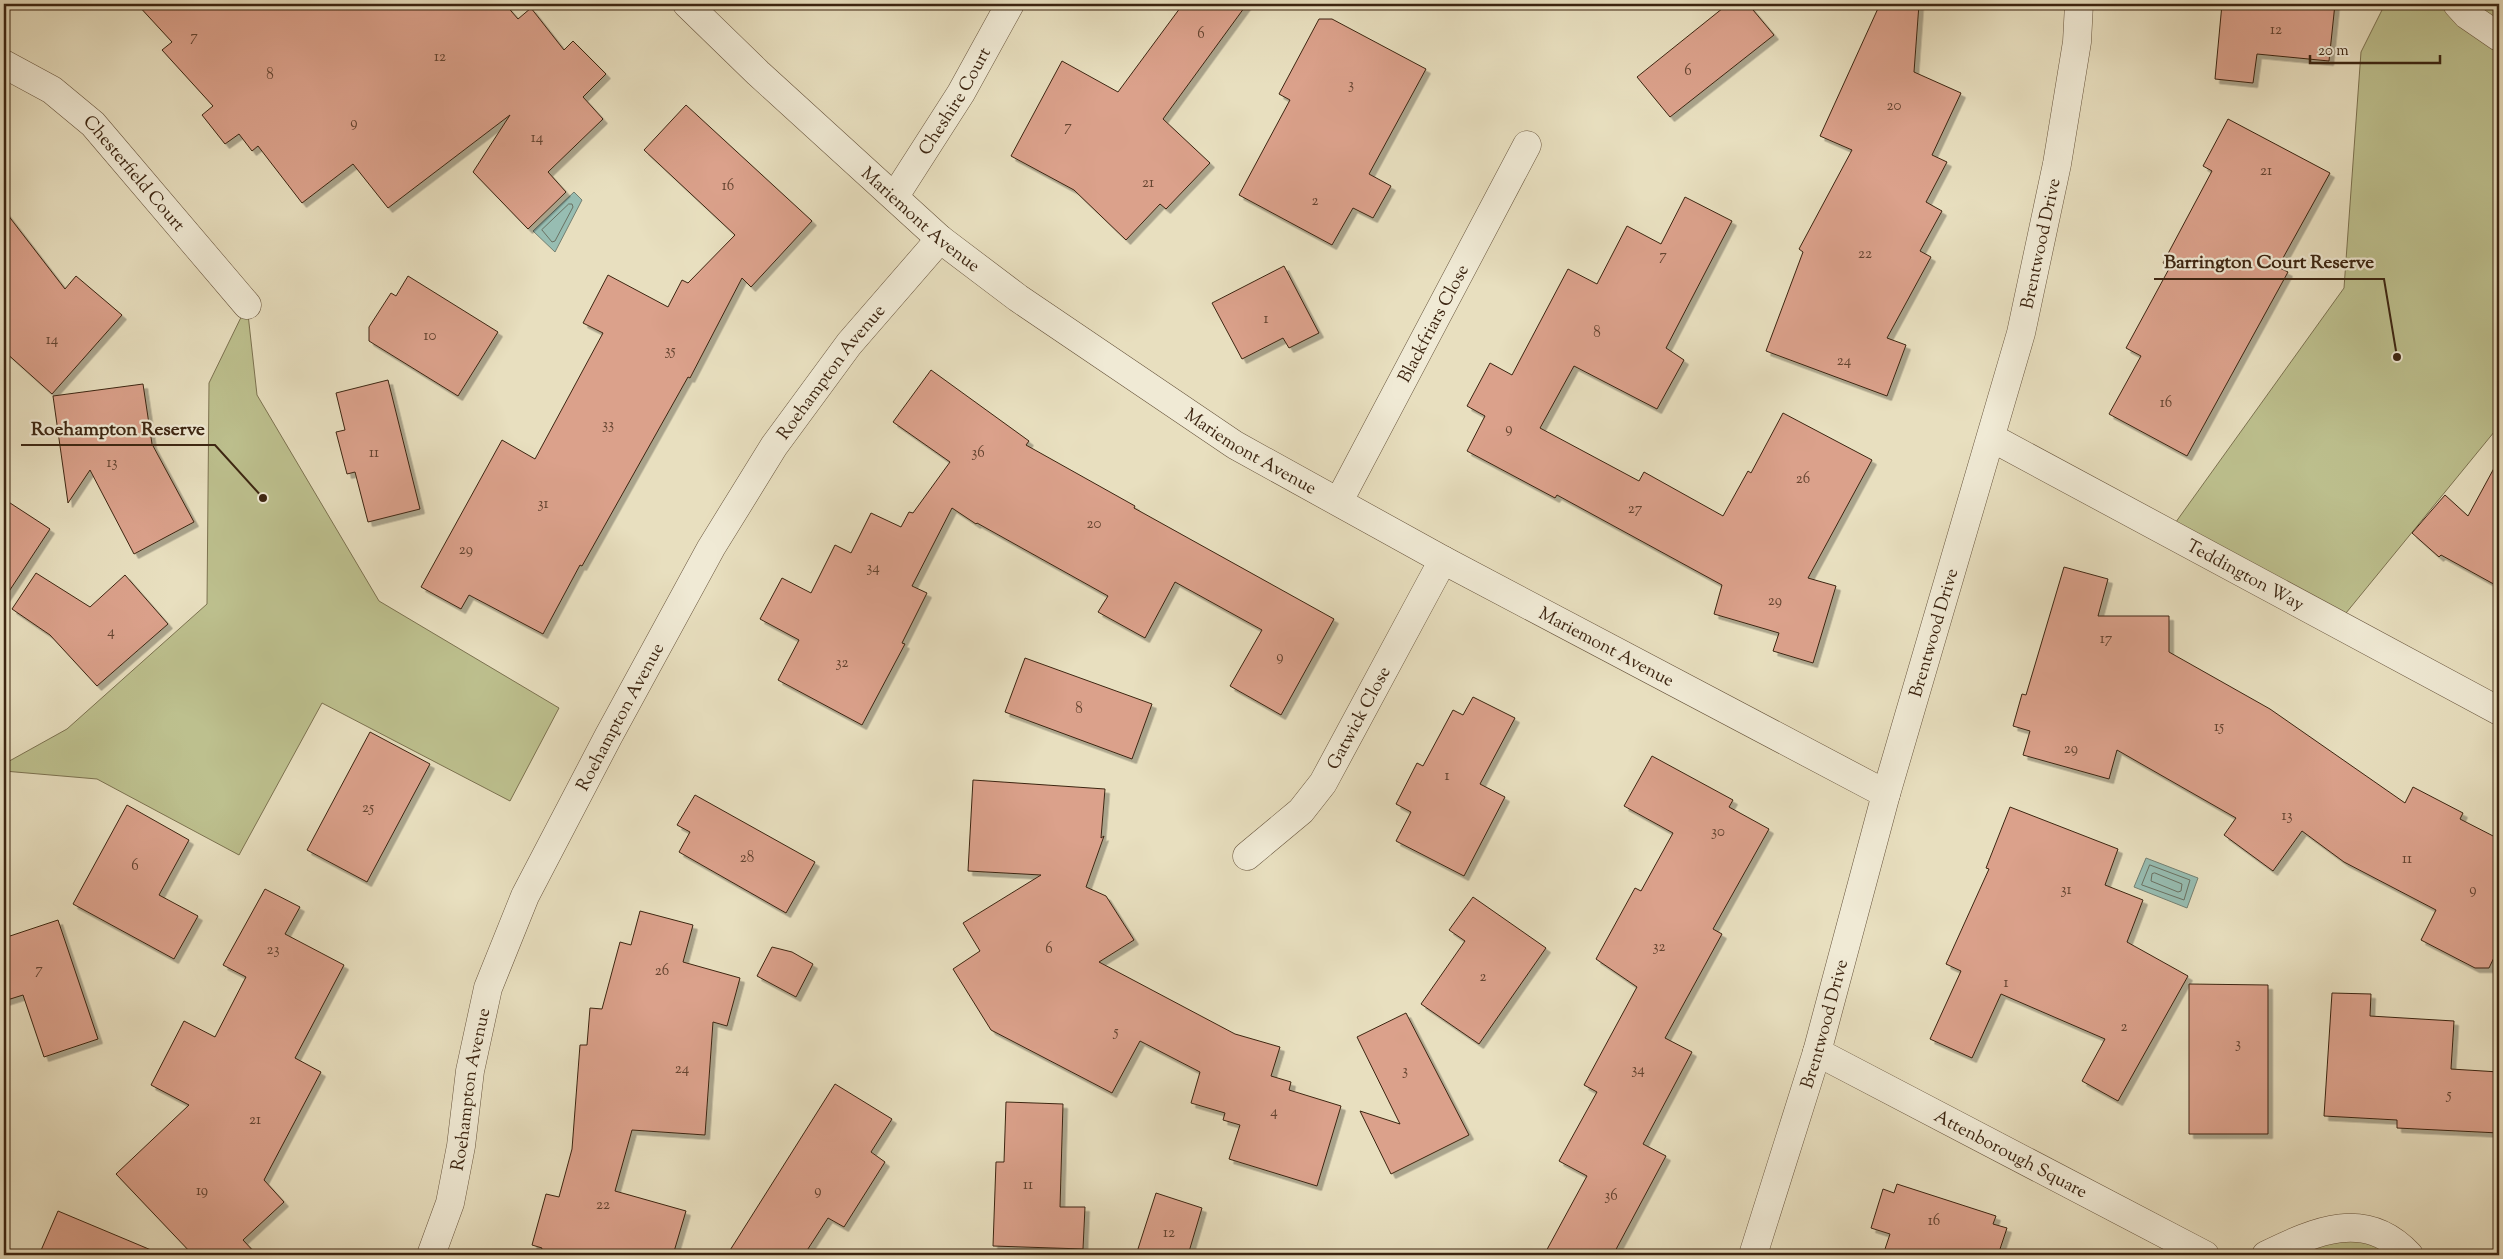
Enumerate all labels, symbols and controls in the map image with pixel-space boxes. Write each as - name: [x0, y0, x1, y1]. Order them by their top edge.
- house number: 12: [2270, 20, 2282, 41]
- house number: 6: [1197, 24, 1205, 45]
- house number: 7: [190, 27, 198, 48]
- scale bar: [2310, 32, 2440, 64]
- text: 20 m: [2318, 41, 2349, 62]
- street label: Cheshire Court: [913, 43, 999, 161]
- house number: 12: [434, 47, 446, 68]
- house number: 6: [1684, 61, 1692, 82]
- house number: 8: [266, 65, 274, 86]
- house number: 3: [1348, 75, 1354, 96]
- house number: 20: [1887, 96, 1902, 117]
- street label: Chesterfield Court: [77, 110, 190, 238]
- house number: 9: [350, 113, 358, 134]
- house number: 7: [1064, 117, 1072, 138]
- house number: 14: [531, 128, 544, 149]
- house number: 21: [2260, 161, 2272, 182]
- street label: Mariemont Avenue: [854, 162, 985, 280]
- house number: 21: [1142, 173, 1154, 194]
- house number: 16: [722, 176, 734, 197]
- street label: Brentwood Drive: [2015, 176, 2069, 312]
- house number: 2: [1311, 191, 1319, 212]
- house number: 22: [1858, 244, 1872, 265]
- callout: Barrington Court Reserve: [2154, 245, 2384, 279]
- house number: 7: [1659, 246, 1667, 267]
- text: Barrington Court Reserve: [2164, 250, 2374, 277]
- street label: Blackfriars Close: [1393, 260, 1477, 388]
- street label: Roehampton Avenue: [772, 300, 893, 446]
- house number: 1: [1263, 309, 1269, 330]
- house number: 8: [1593, 323, 1601, 344]
- house number: 10: [424, 326, 437, 347]
- house number: 14: [46, 330, 59, 351]
- house number: 35: [664, 341, 676, 362]
- house number: 24: [1837, 351, 1852, 372]
- house number: 16: [2160, 393, 2172, 414]
- street label: Mariemont Avenue: [1178, 403, 1321, 503]
- callout: Roehampton Reserve: [21, 411, 215, 445]
- house number: 33: [602, 415, 614, 436]
- text: Roehampton Reserve: [31, 417, 205, 444]
- house number: 9: [1505, 419, 1513, 440]
- house number: 11: [369, 443, 379, 464]
- house number: 36: [971, 443, 985, 464]
- house number: 13: [106, 453, 118, 474]
- house number: 26: [1796, 469, 1810, 490]
- house number: 31: [537, 494, 549, 515]
- house number: 27: [1628, 499, 1643, 520]
- house number: 20: [1087, 514, 1102, 535]
- street label: Teddington Way: [2181, 534, 2308, 619]
- house number: 29: [459, 540, 473, 561]
- house number: 34: [866, 558, 880, 579]
- street label: Brentwood Drive: [1904, 566, 1966, 701]
- house number: 29: [1768, 591, 1782, 612]
- street label: Mariemont Avenue: [1533, 602, 1678, 695]
- house number: 4: [107, 622, 115, 643]
- house number: 17: [2100, 629, 2113, 650]
- street label: Roehampton Avenue: [571, 639, 672, 796]
- house number: 9: [1276, 647, 1284, 668]
- house number: 32: [835, 653, 849, 674]
- street label: Gatwick Close: [1321, 662, 1398, 775]
- house number: 8: [1075, 699, 1083, 720]
- house number: 15: [2214, 717, 2224, 738]
- house number: 29: [2064, 739, 2078, 760]
- house number: 1: [1444, 766, 1450, 787]
- house number: 25: [362, 798, 374, 819]
- house number: 13: [2281, 806, 2293, 827]
- house number: 30: [1711, 822, 1725, 843]
- house number: 28: [740, 848, 754, 869]
- house number: 11: [2402, 849, 2412, 870]
- house number: 6: [131, 856, 139, 877]
- house number: 31: [2060, 880, 2072, 901]
- house number: 9: [2469, 880, 2477, 901]
- house number: 32: [1652, 937, 1666, 958]
- house number: 6: [1045, 939, 1053, 960]
- house number: 23: [266, 940, 280, 961]
- street label: Brentwood Drive: [1795, 957, 1856, 1092]
- house number: 7: [35, 960, 43, 981]
- house number: 26: [655, 961, 669, 982]
- house number: 2: [1479, 967, 1487, 988]
- house number: 1: [2003, 973, 2009, 994]
- street label: Roehampton Avenue: [445, 1006, 498, 1173]
- house number: 2: [2120, 1017, 2128, 1038]
- house number: 5: [1112, 1022, 1119, 1043]
- house number: 3: [2235, 1034, 2241, 1055]
- house number: 24: [675, 1059, 690, 1080]
- house number: 34: [1631, 1060, 1645, 1081]
- house number: 3: [1402, 1061, 1408, 1082]
- house number: 5: [2445, 1085, 2452, 1106]
- house number: 4: [1270, 1102, 1278, 1123]
- street label: Attenborough Square: [1929, 1104, 2091, 1206]
- house number: 21: [249, 1110, 261, 1131]
- house number: 11: [1023, 1175, 1033, 1196]
- house number: 19: [196, 1181, 208, 1202]
- house number: 9: [814, 1181, 822, 1202]
- house number: 36: [1604, 1186, 1618, 1207]
- house number: 22: [596, 1195, 610, 1216]
- house number: 16: [1928, 1211, 1940, 1232]
- house number: 12: [1163, 1223, 1175, 1244]

